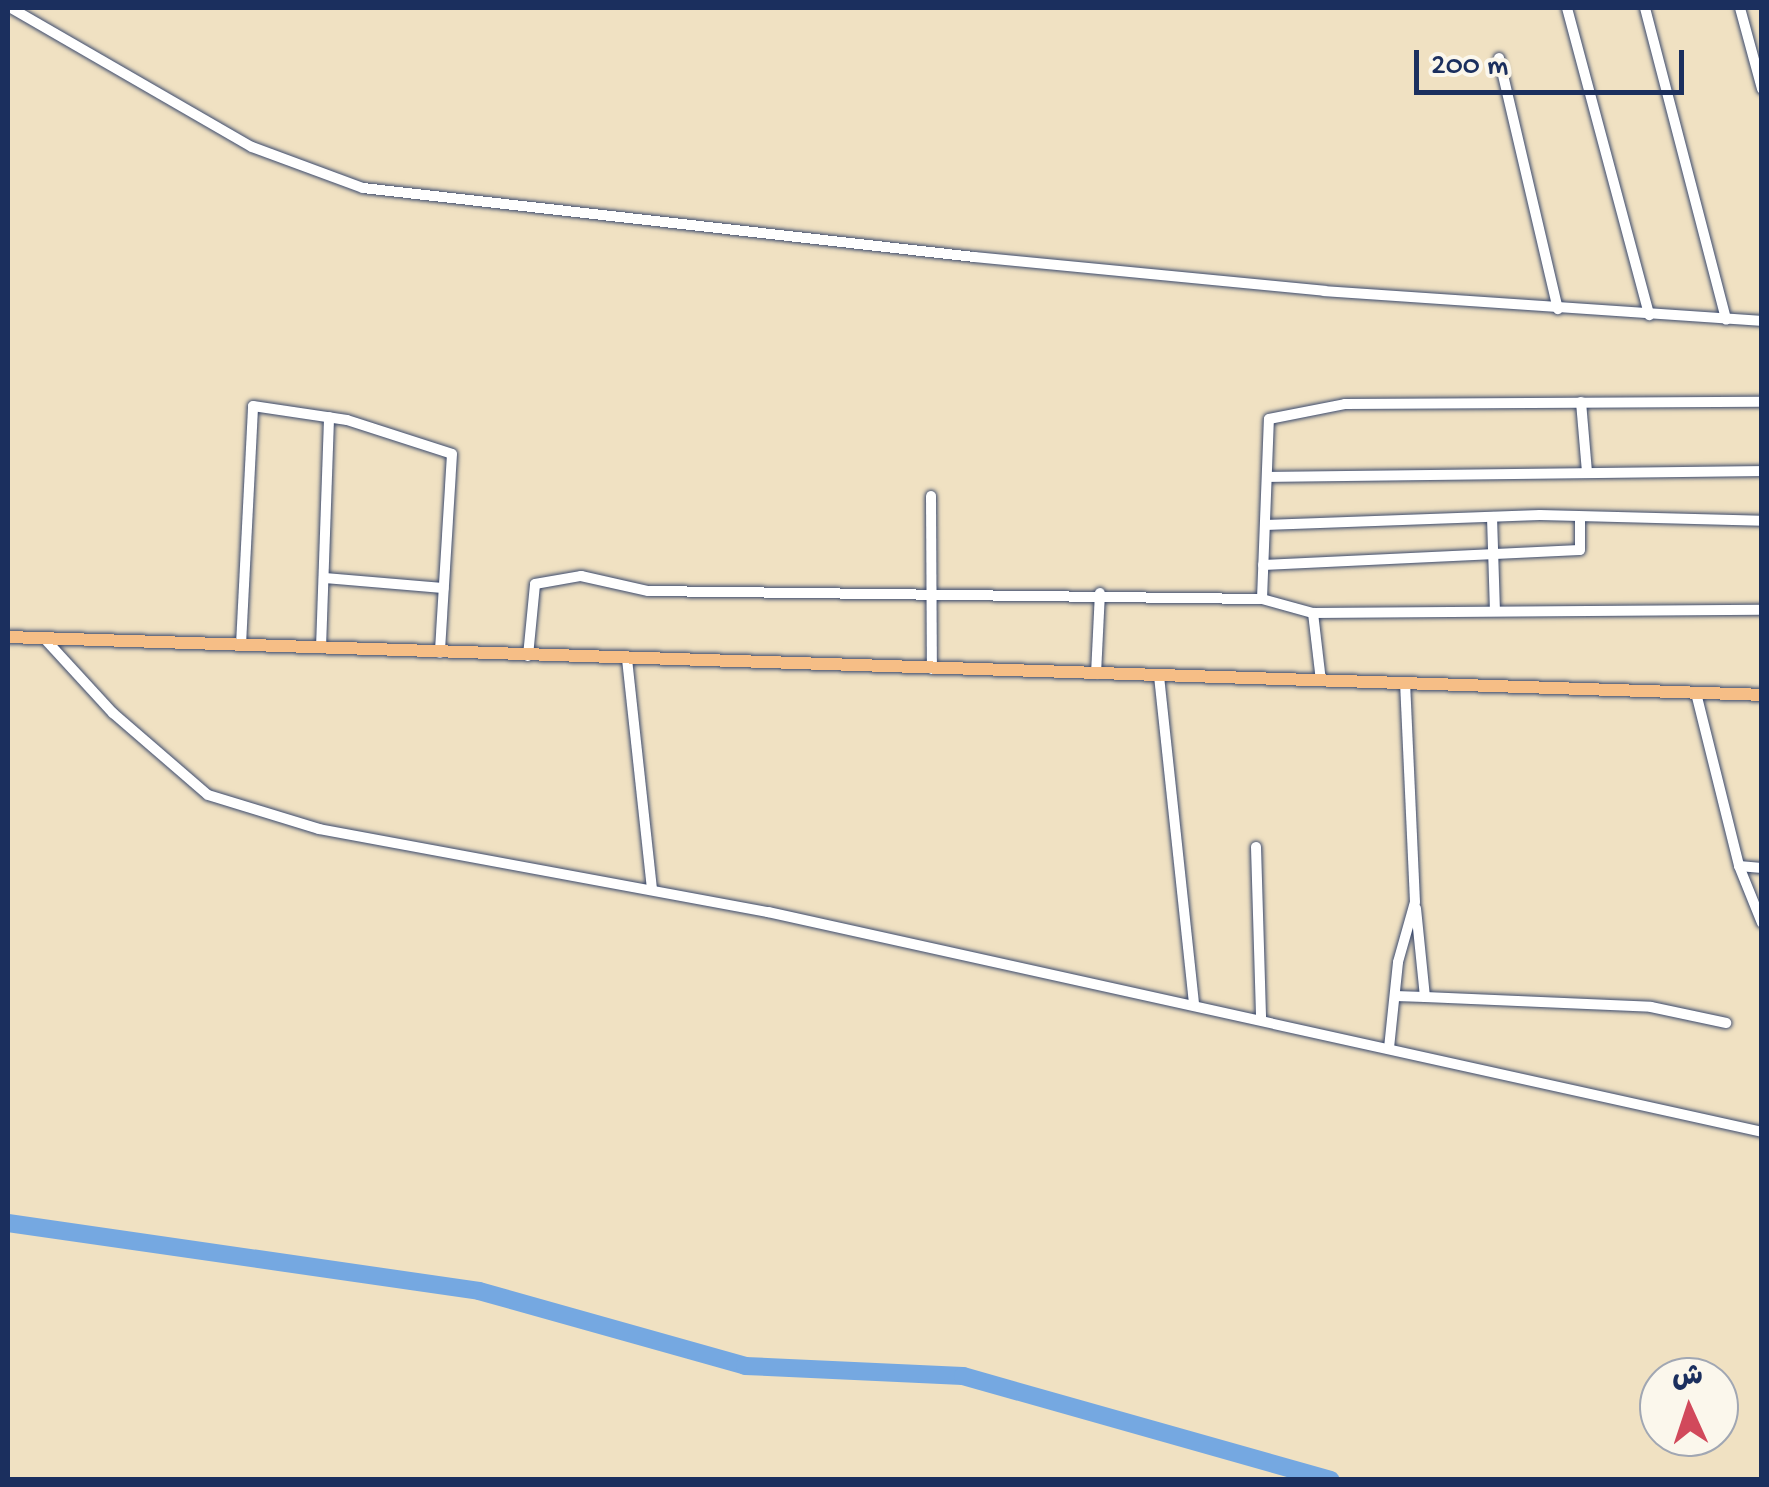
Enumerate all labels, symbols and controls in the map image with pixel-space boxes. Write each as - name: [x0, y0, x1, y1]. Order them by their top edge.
- scale bar: [1419, 30, 1689, 92]
- text: 200 m: [1431, 50, 1508, 85]
- north arrow: [1639, 1357, 1739, 1457]
- text: ش: [1671, 1361, 1704, 1396]

